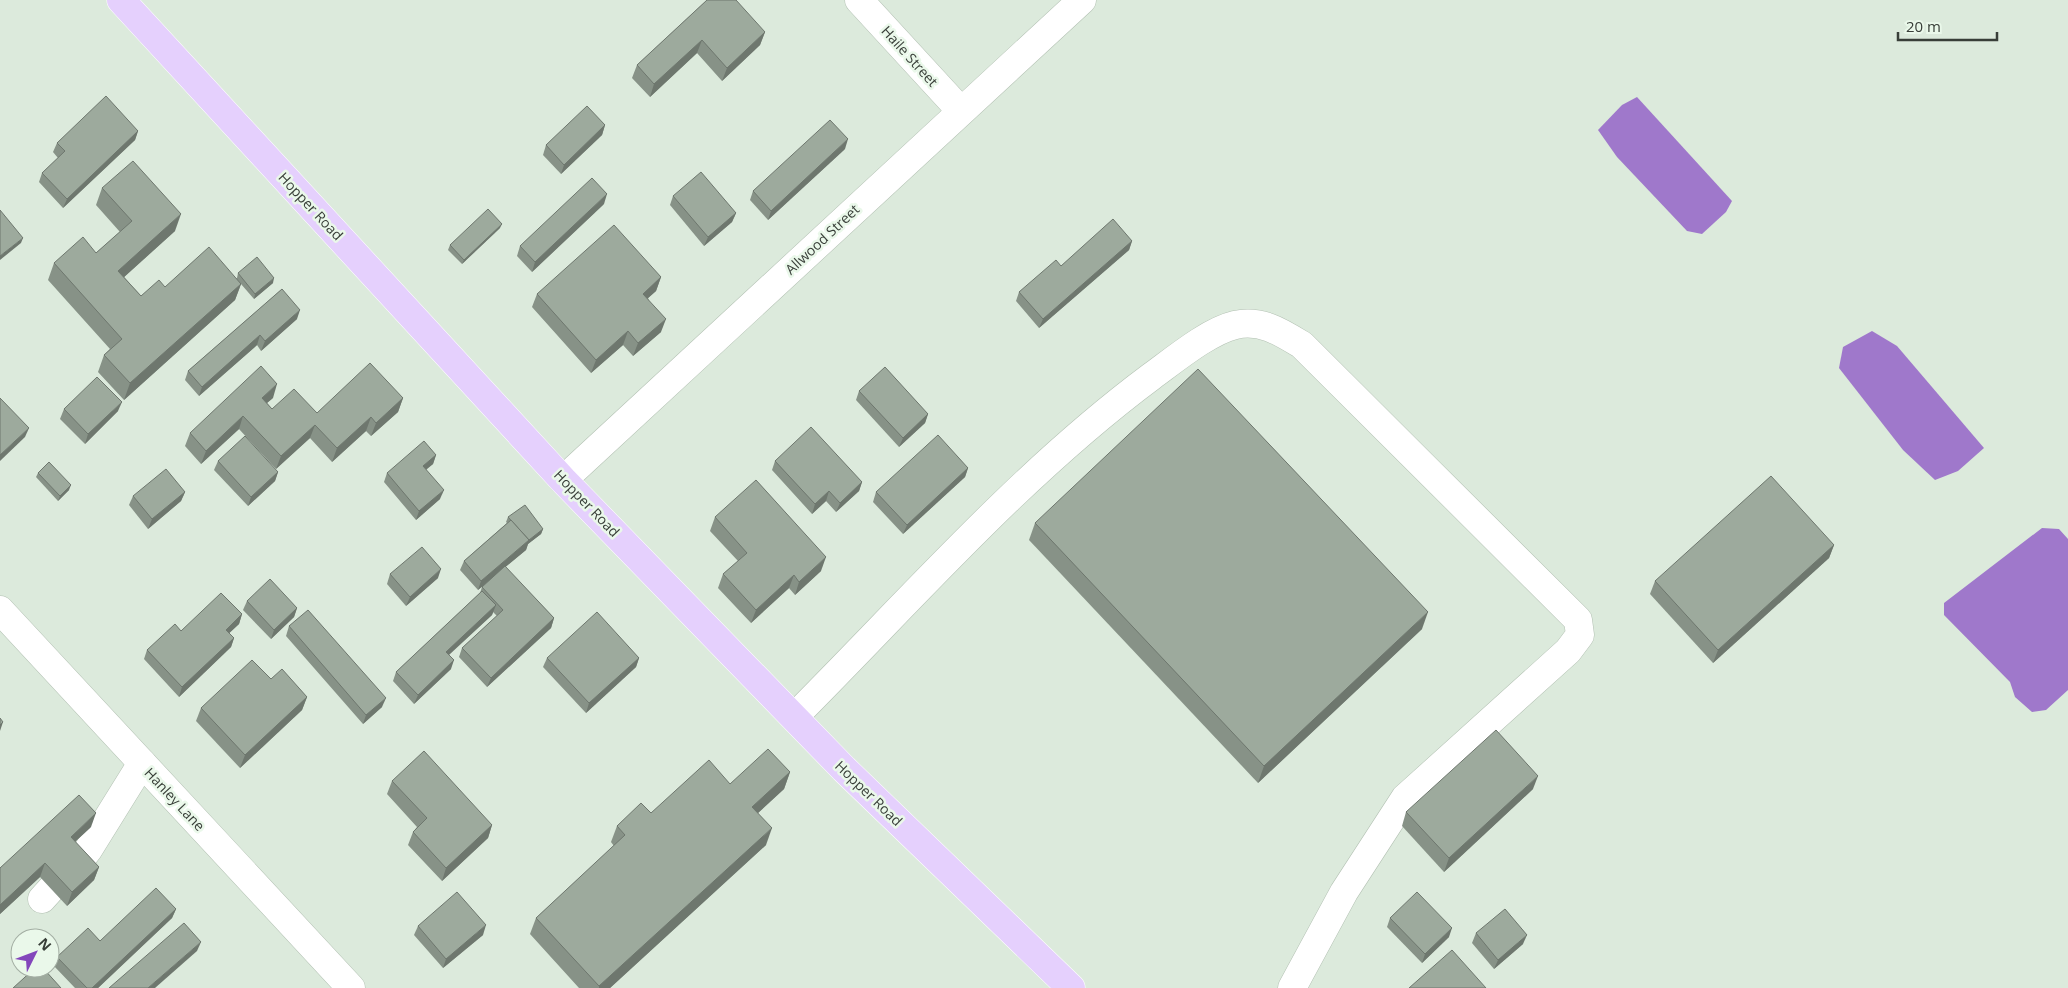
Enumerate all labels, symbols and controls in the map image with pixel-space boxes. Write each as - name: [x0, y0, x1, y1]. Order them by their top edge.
- scale bar: [1898, 10, 1997, 42]
- text: 20 m: [1906, 16, 1941, 36]
- street label: Haile Street: [878, 21, 942, 91]
- street label: Hopper Road: [275, 168, 347, 244]
- street label: Allwood Street: [781, 200, 863, 278]
- street label: Hopper Road: [550, 465, 624, 541]
- street label: Hopper Road: [831, 756, 907, 830]
- street label: Hanley Lane: [141, 763, 209, 835]
- north arrow: [10, 928, 60, 978]
- text: N: [34, 933, 56, 955]

